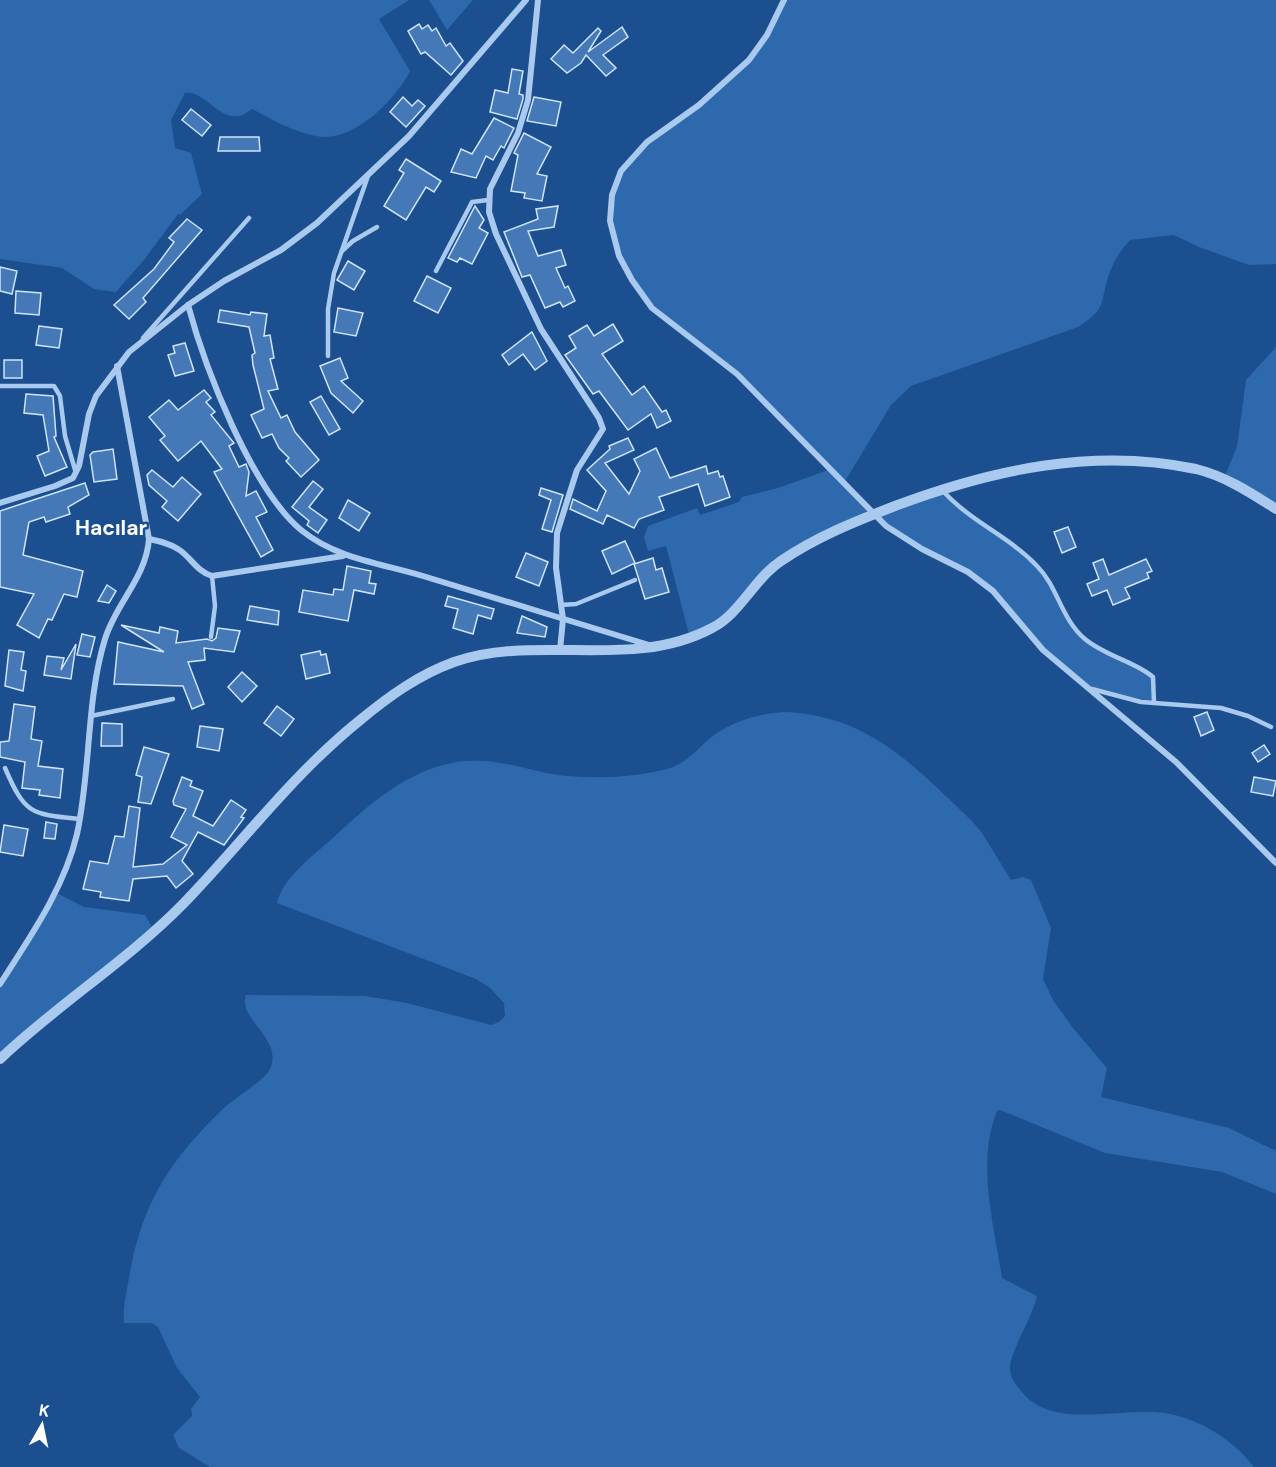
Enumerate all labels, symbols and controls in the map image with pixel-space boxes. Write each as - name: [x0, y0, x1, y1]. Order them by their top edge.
- district label: Hacılar: [75, 514, 147, 542]
- north arrow: [12, 1395, 72, 1455]
- text: K: [37, 1399, 52, 1422]

